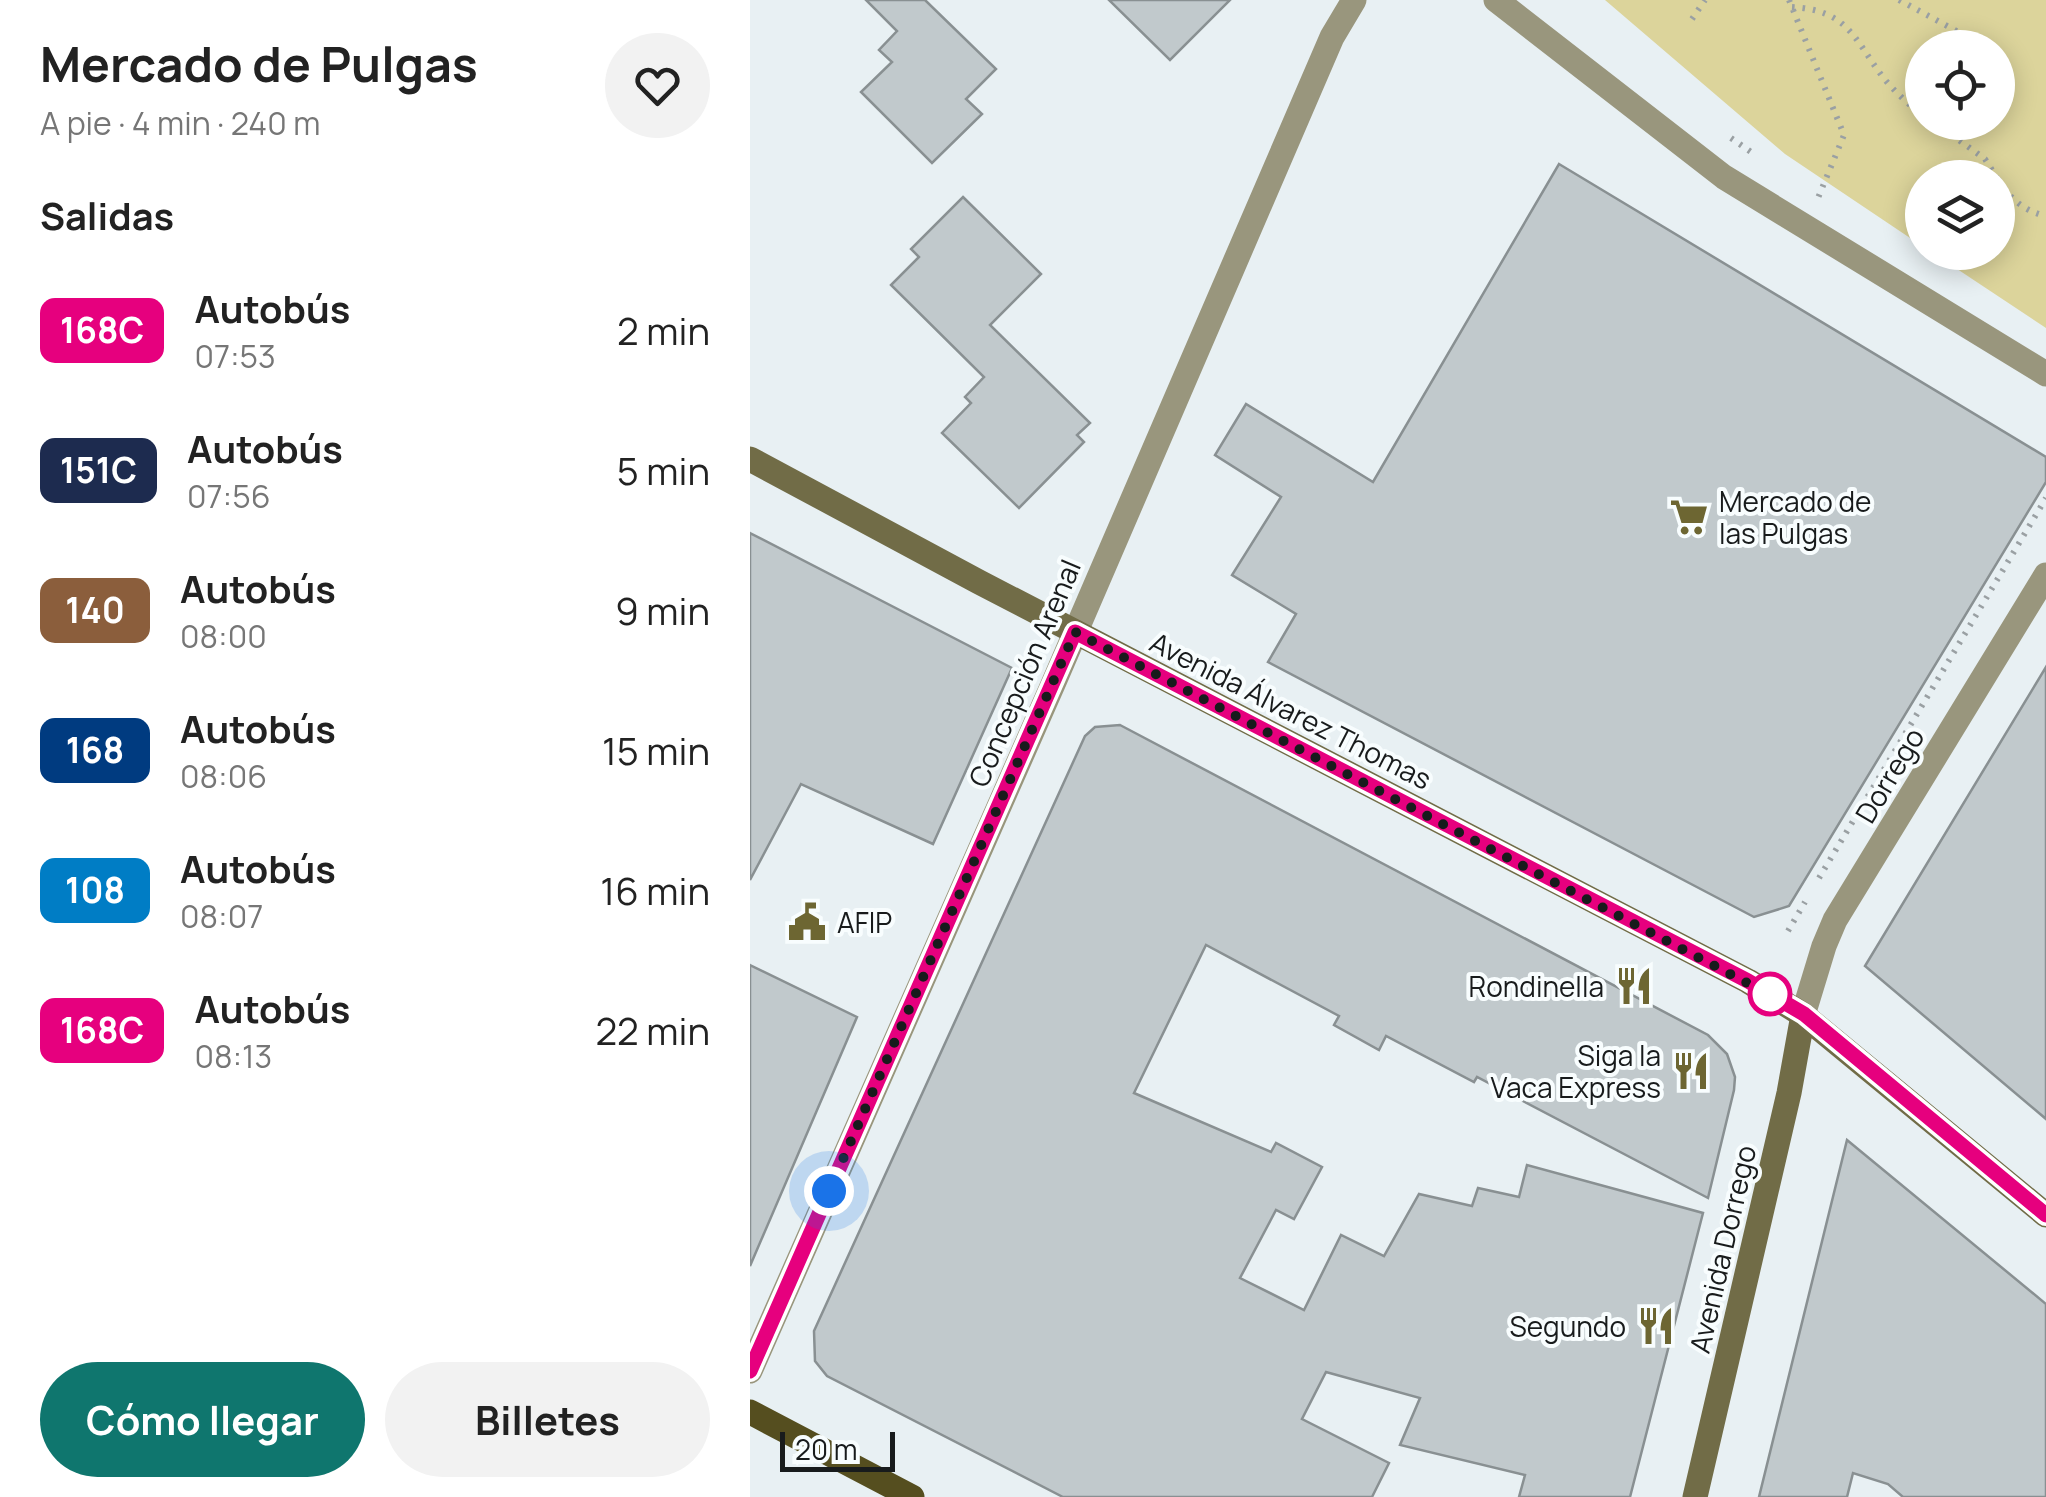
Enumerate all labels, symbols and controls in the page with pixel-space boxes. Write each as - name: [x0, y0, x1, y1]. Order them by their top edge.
- map controls: [1905, 30, 2015, 270]
- button: locate: [1905, 30, 2015, 140]
- text: Mercado de Pulgas: [40, 31, 478, 96]
- button: heart: [605, 33, 710, 138]
- text: A pie · 4 min · 240 m: [40, 101, 320, 145]
- button: layers: [1905, 160, 2015, 270]
- text: Salidas: [40, 189, 174, 241]
- text: Autobús: [194, 282, 350, 334]
- text: 2 min: [617, 304, 710, 356]
- text: 168C: [60, 306, 144, 354]
- text: 07:53: [194, 334, 276, 378]
- text: Autobús: [187, 422, 343, 474]
- text: 5 min: [617, 444, 710, 496]
- text: 151C: [60, 446, 137, 494]
- text: 07:56: [187, 474, 271, 518]
- place label: Mercado de las Pulgas: [1719, 482, 1871, 552]
- supermarket icon: Mercado de las Pulgas: [1668, 496, 1710, 538]
- street label: Concepción Arenal: [959, 554, 1089, 792]
- text: Autobús: [180, 562, 336, 614]
- text: 9 min: [615, 584, 710, 636]
- text: 140: [65, 586, 125, 634]
- text: 08:00: [180, 614, 267, 658]
- street label: Avenida Álvarez Thomas: [1144, 623, 1438, 797]
- text: Autobús: [180, 702, 336, 754]
- street label: Dorrego: [1846, 720, 1932, 830]
- text: 15 min: [602, 724, 710, 776]
- text: 168: [66, 726, 124, 774]
- text: 08:06: [180, 754, 267, 798]
- text: Autobús: [180, 842, 336, 894]
- text: 16 min: [600, 864, 710, 916]
- text: 108: [65, 866, 125, 914]
- text: 08:07: [180, 894, 263, 938]
- public building icon: AFIP: [786, 901, 828, 943]
- place label: AFIP: [837, 903, 892, 941]
- restaurant icon: Rondinella: [1613, 965, 1655, 1007]
- place label: Rondinella: [1469, 967, 1604, 1005]
- unlabelled marker: [1749, 973, 1791, 1015]
- text: Autobús: [194, 982, 350, 1034]
- text: 22 min: [595, 1004, 710, 1056]
- text: 168C: [60, 1006, 144, 1054]
- text: 08:13: [194, 1034, 272, 1078]
- place label: Siga la Vaca Express: [1490, 1036, 1661, 1106]
- restaurant icon: Siga la Vaca Express: [1670, 1050, 1712, 1092]
- street label: Avenida Dorrego: [1680, 1141, 1764, 1357]
- your location: [804, 1166, 854, 1216]
- restaurant icon: Segundo: [1635, 1305, 1677, 1347]
- place label: Segundo: [1509, 1307, 1626, 1345]
- button: Cómo llegar: [40, 1362, 365, 1477]
- button: Billetes: [385, 1362, 710, 1477]
- scale bar: [780, 1427, 895, 1472]
- text: 20 m: [795, 1430, 857, 1468]

